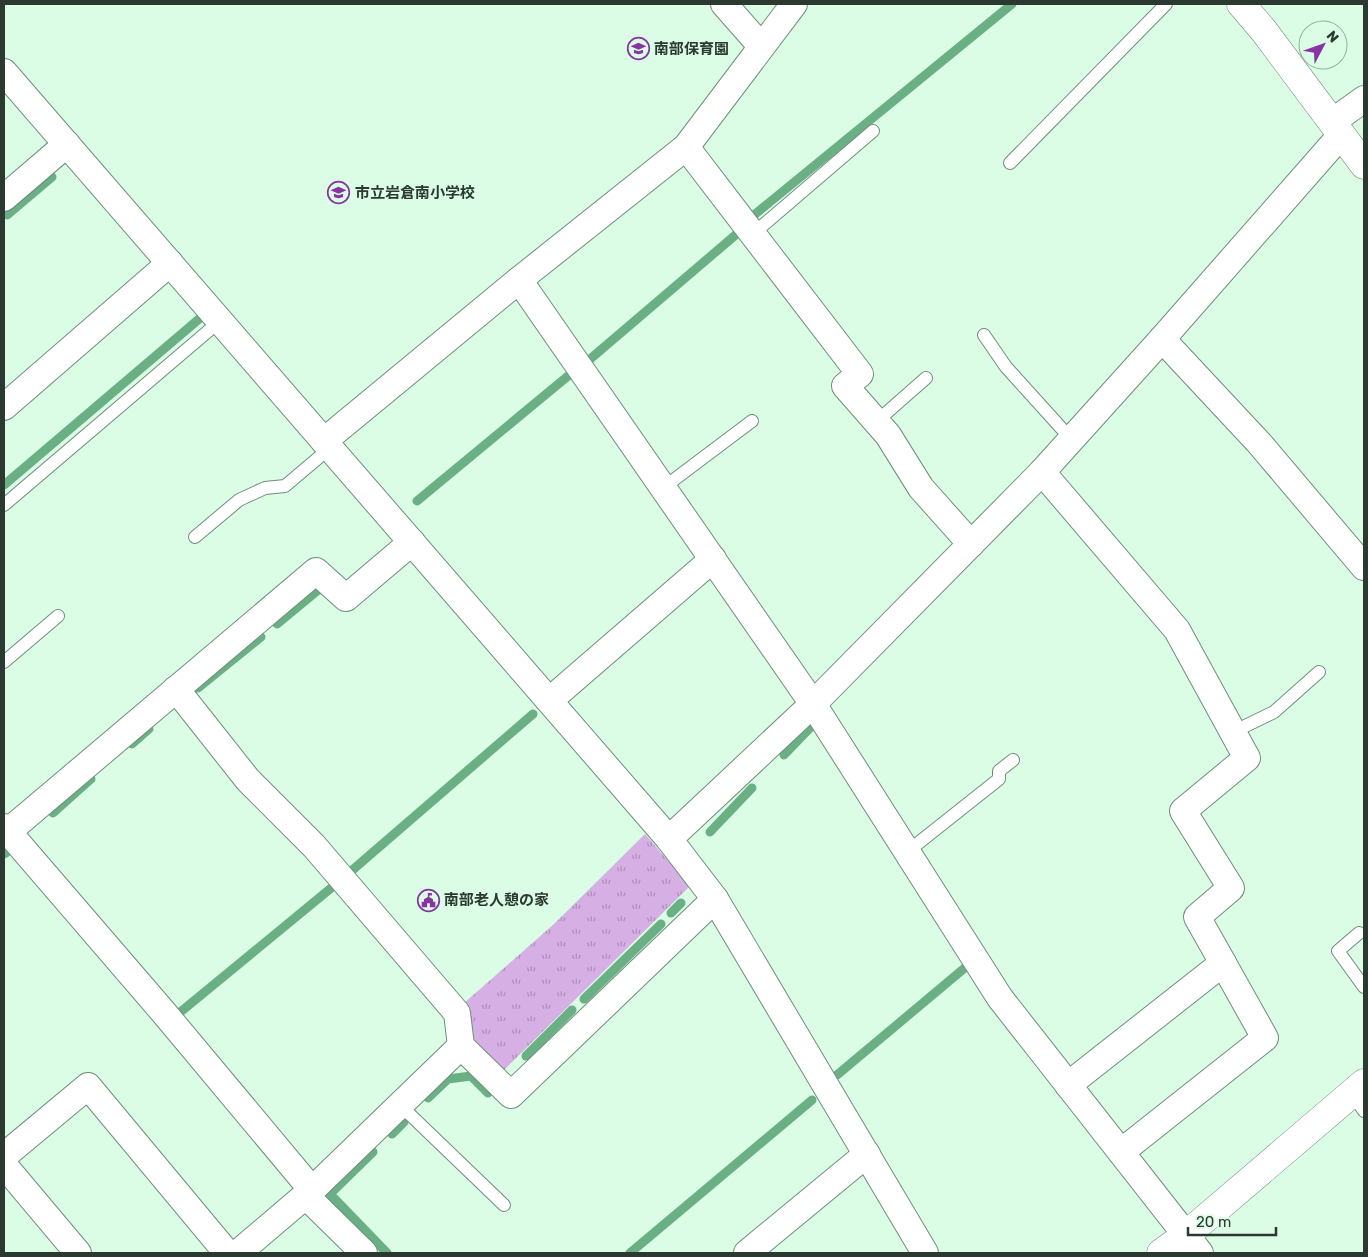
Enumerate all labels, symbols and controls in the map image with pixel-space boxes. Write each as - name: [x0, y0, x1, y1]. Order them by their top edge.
- north arrow: [1298, 20, 1348, 70]
- text: N: [1323, 27, 1342, 46]
- school or university icon: 南部保育園: [626, 37, 650, 61]
- place label: 南部保育園: [654, 40, 729, 58]
- school or university icon: 市立岩倉南小学校: [327, 181, 351, 205]
- place label: 市立岩倉南小学校: [355, 184, 475, 202]
- public building icon: 南部老人憩の家: [416, 888, 440, 912]
- place label: 南部老人憩の家: [444, 891, 549, 909]
- scale bar: [1188, 1204, 1276, 1236]
- text: 20 m: [1196, 1213, 1231, 1231]

